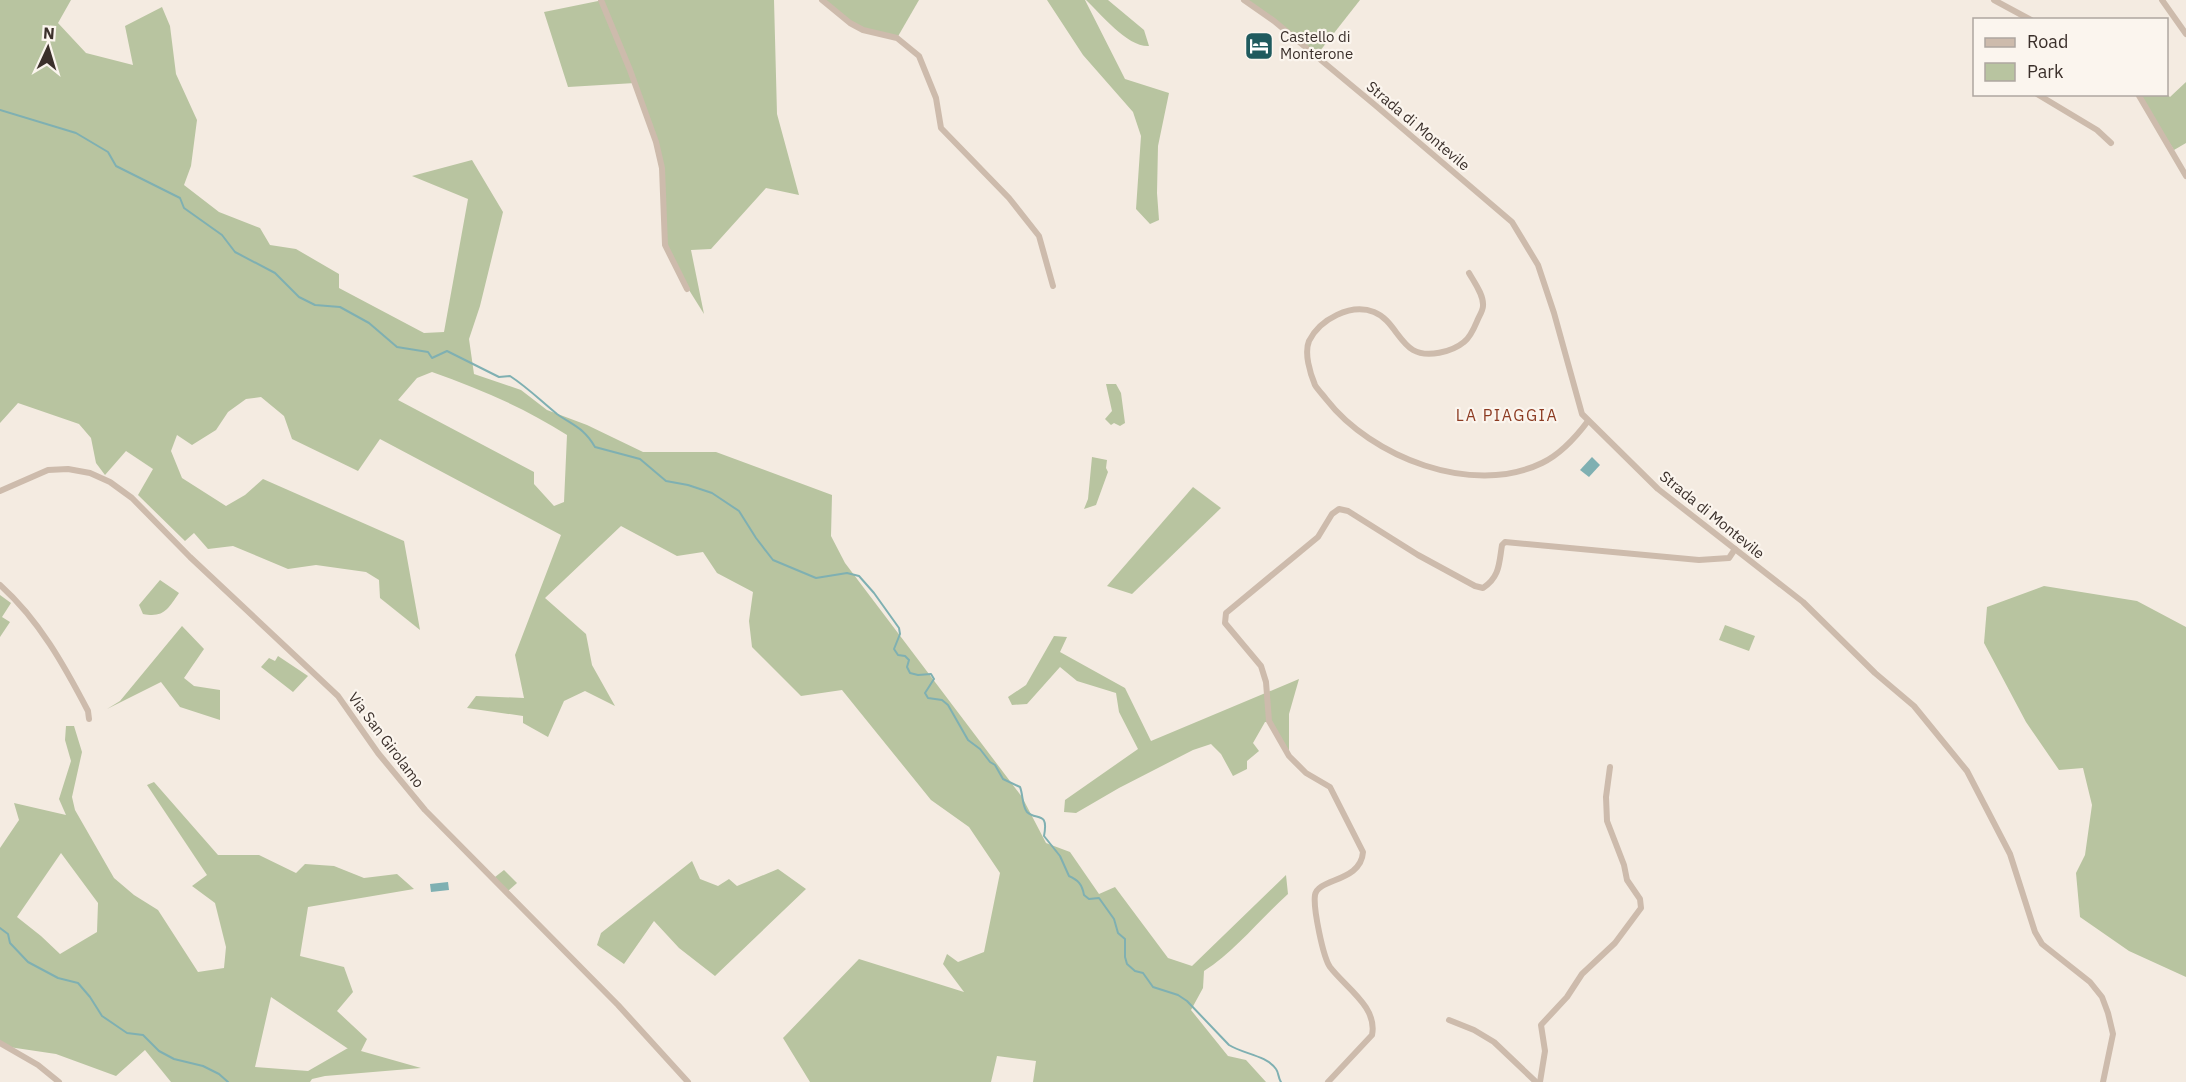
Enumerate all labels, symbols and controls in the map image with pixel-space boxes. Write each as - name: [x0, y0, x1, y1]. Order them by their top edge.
- north arrow: [18, 18, 78, 78]
- legend: [1973, 18, 2168, 96]
- text: N: [43, 23, 56, 43]
- place label: Castello di Monterone: [1280, 27, 1353, 63]
- hotel icon: Castello di Monterone: [1243, 30, 1275, 62]
- text: Road: [2027, 30, 2068, 53]
- text: Park: [2027, 60, 2064, 83]
- street label: Strada di Montevile: [1363, 77, 1474, 175]
- district label: LA PIAGGIA: [1456, 405, 1558, 425]
- street label: Strada di Montevile: [1656, 466, 1769, 563]
- street label: Via San Girolamo: [344, 688, 429, 791]

